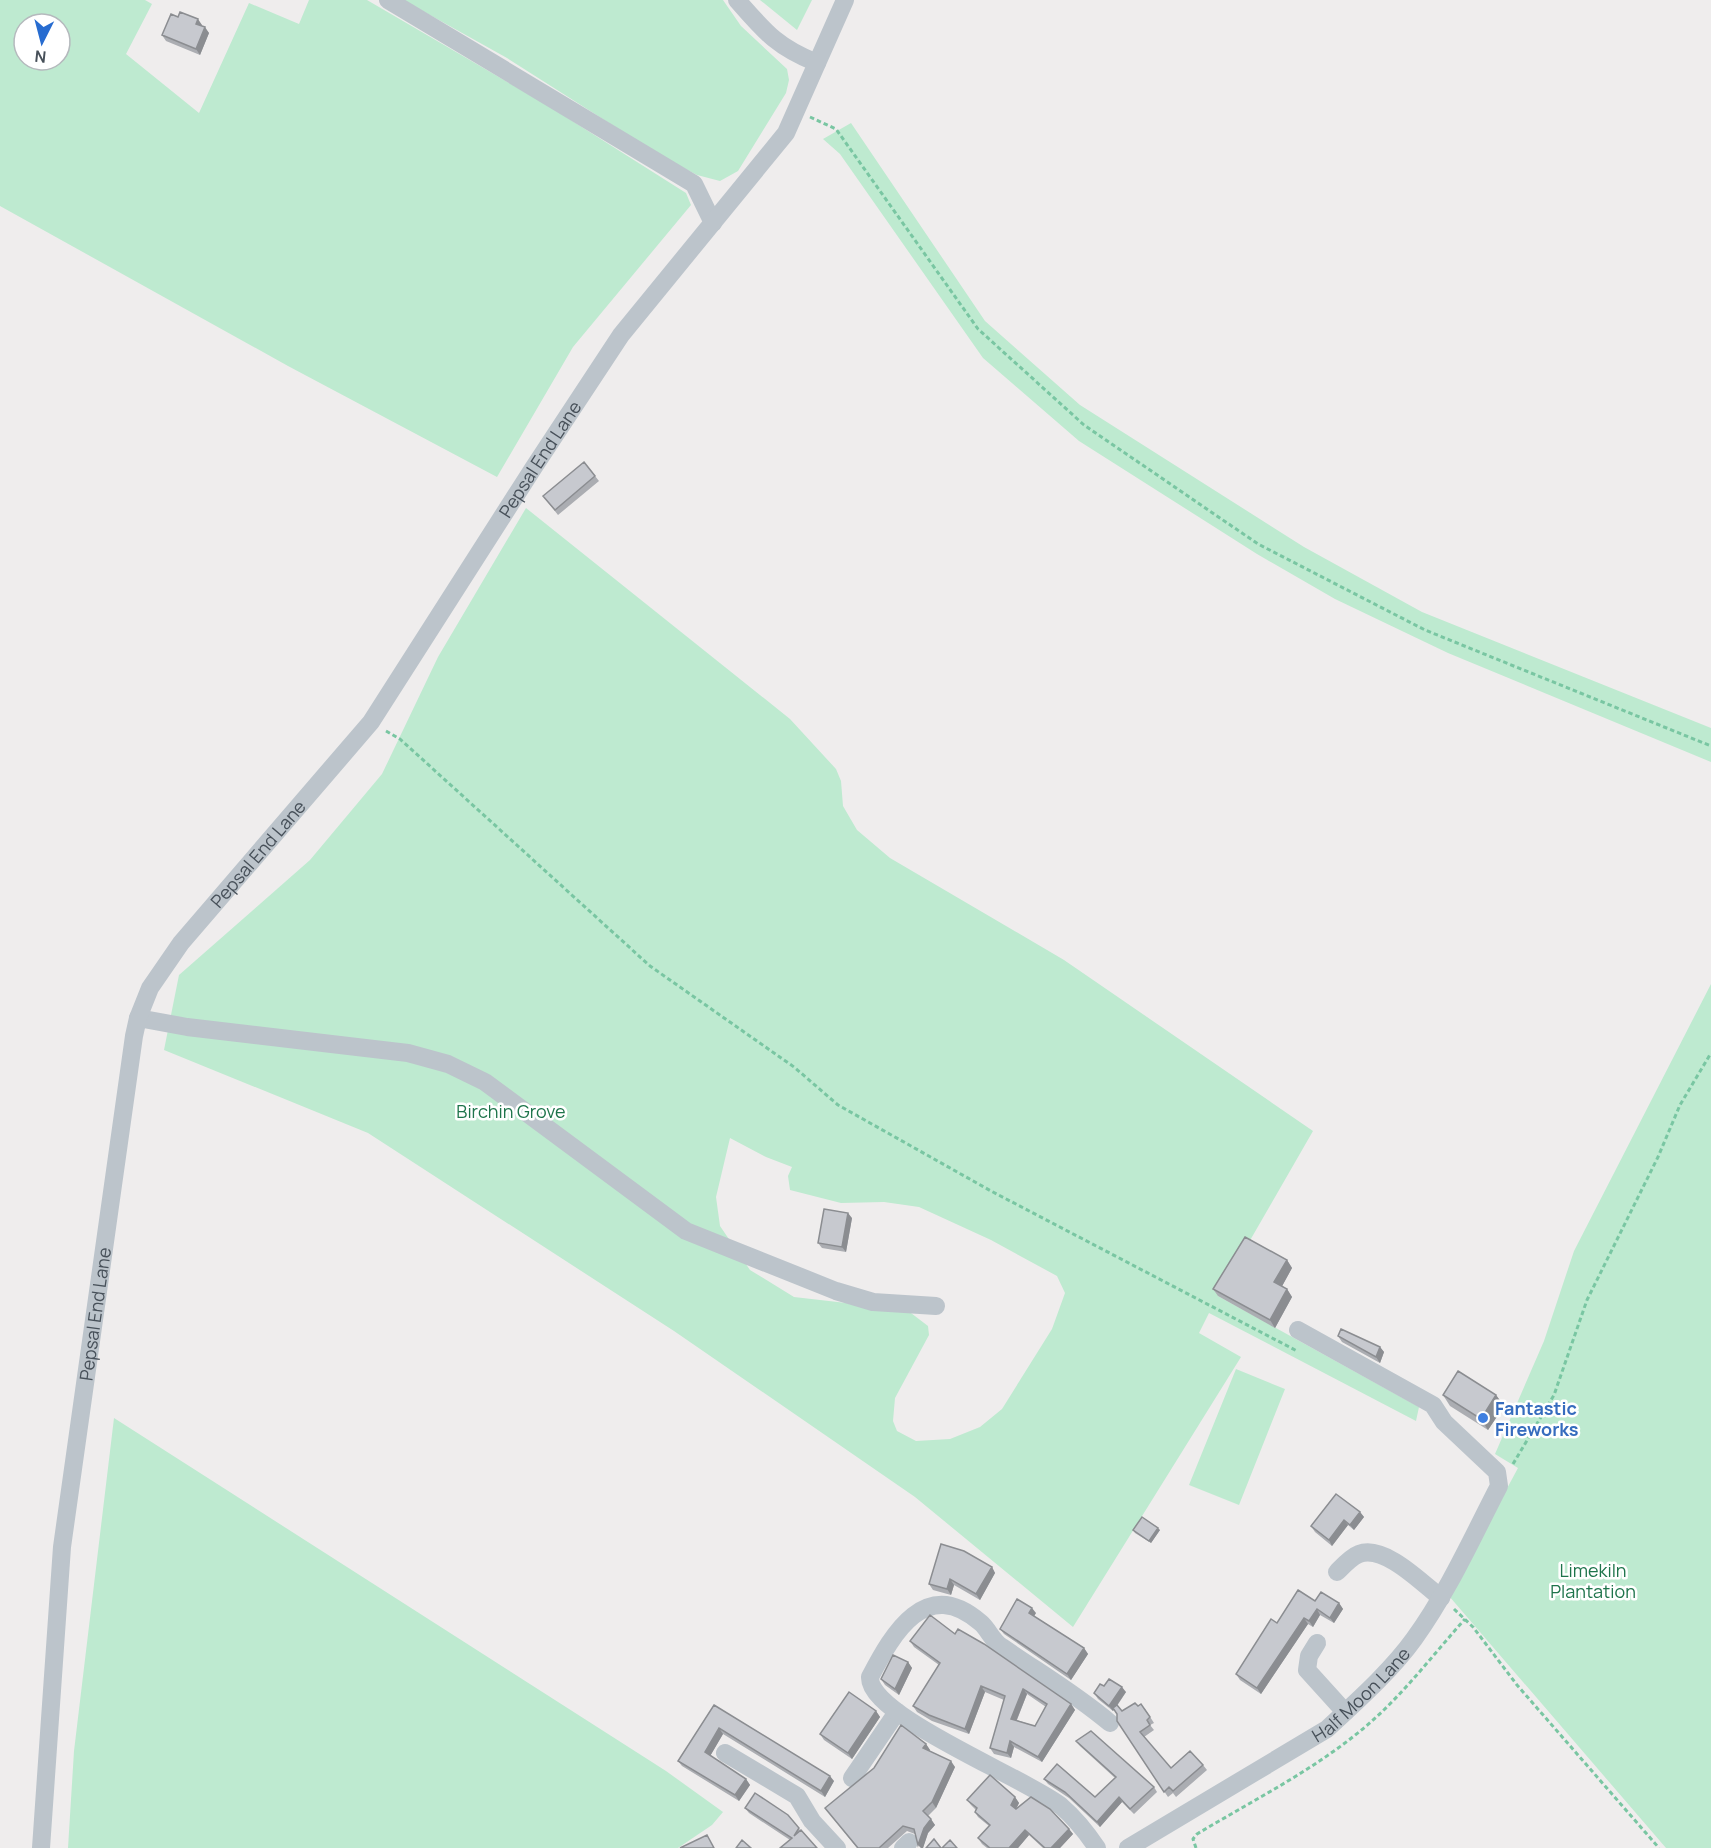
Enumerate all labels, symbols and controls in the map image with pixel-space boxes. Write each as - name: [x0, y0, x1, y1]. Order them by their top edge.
- north arrow: [12, 12, 72, 72]
- text: N: [34, 45, 47, 68]
- street label: Pepsal End Lane: [493, 396, 586, 522]
- street label: Pepsal End Lane: [205, 795, 311, 912]
- park label: Birchin Grove: [456, 1099, 566, 1123]
- street label: Pepsal End Lane: [74, 1246, 116, 1382]
- place label: Fantastic Fireworks: [1495, 1396, 1579, 1441]
- marker: Fantastic Fireworks: [1476, 1411, 1490, 1425]
- park label: Limekiln Plantation: [1550, 1558, 1636, 1603]
- street label: Half Moon Lane: [1307, 1642, 1415, 1747]

